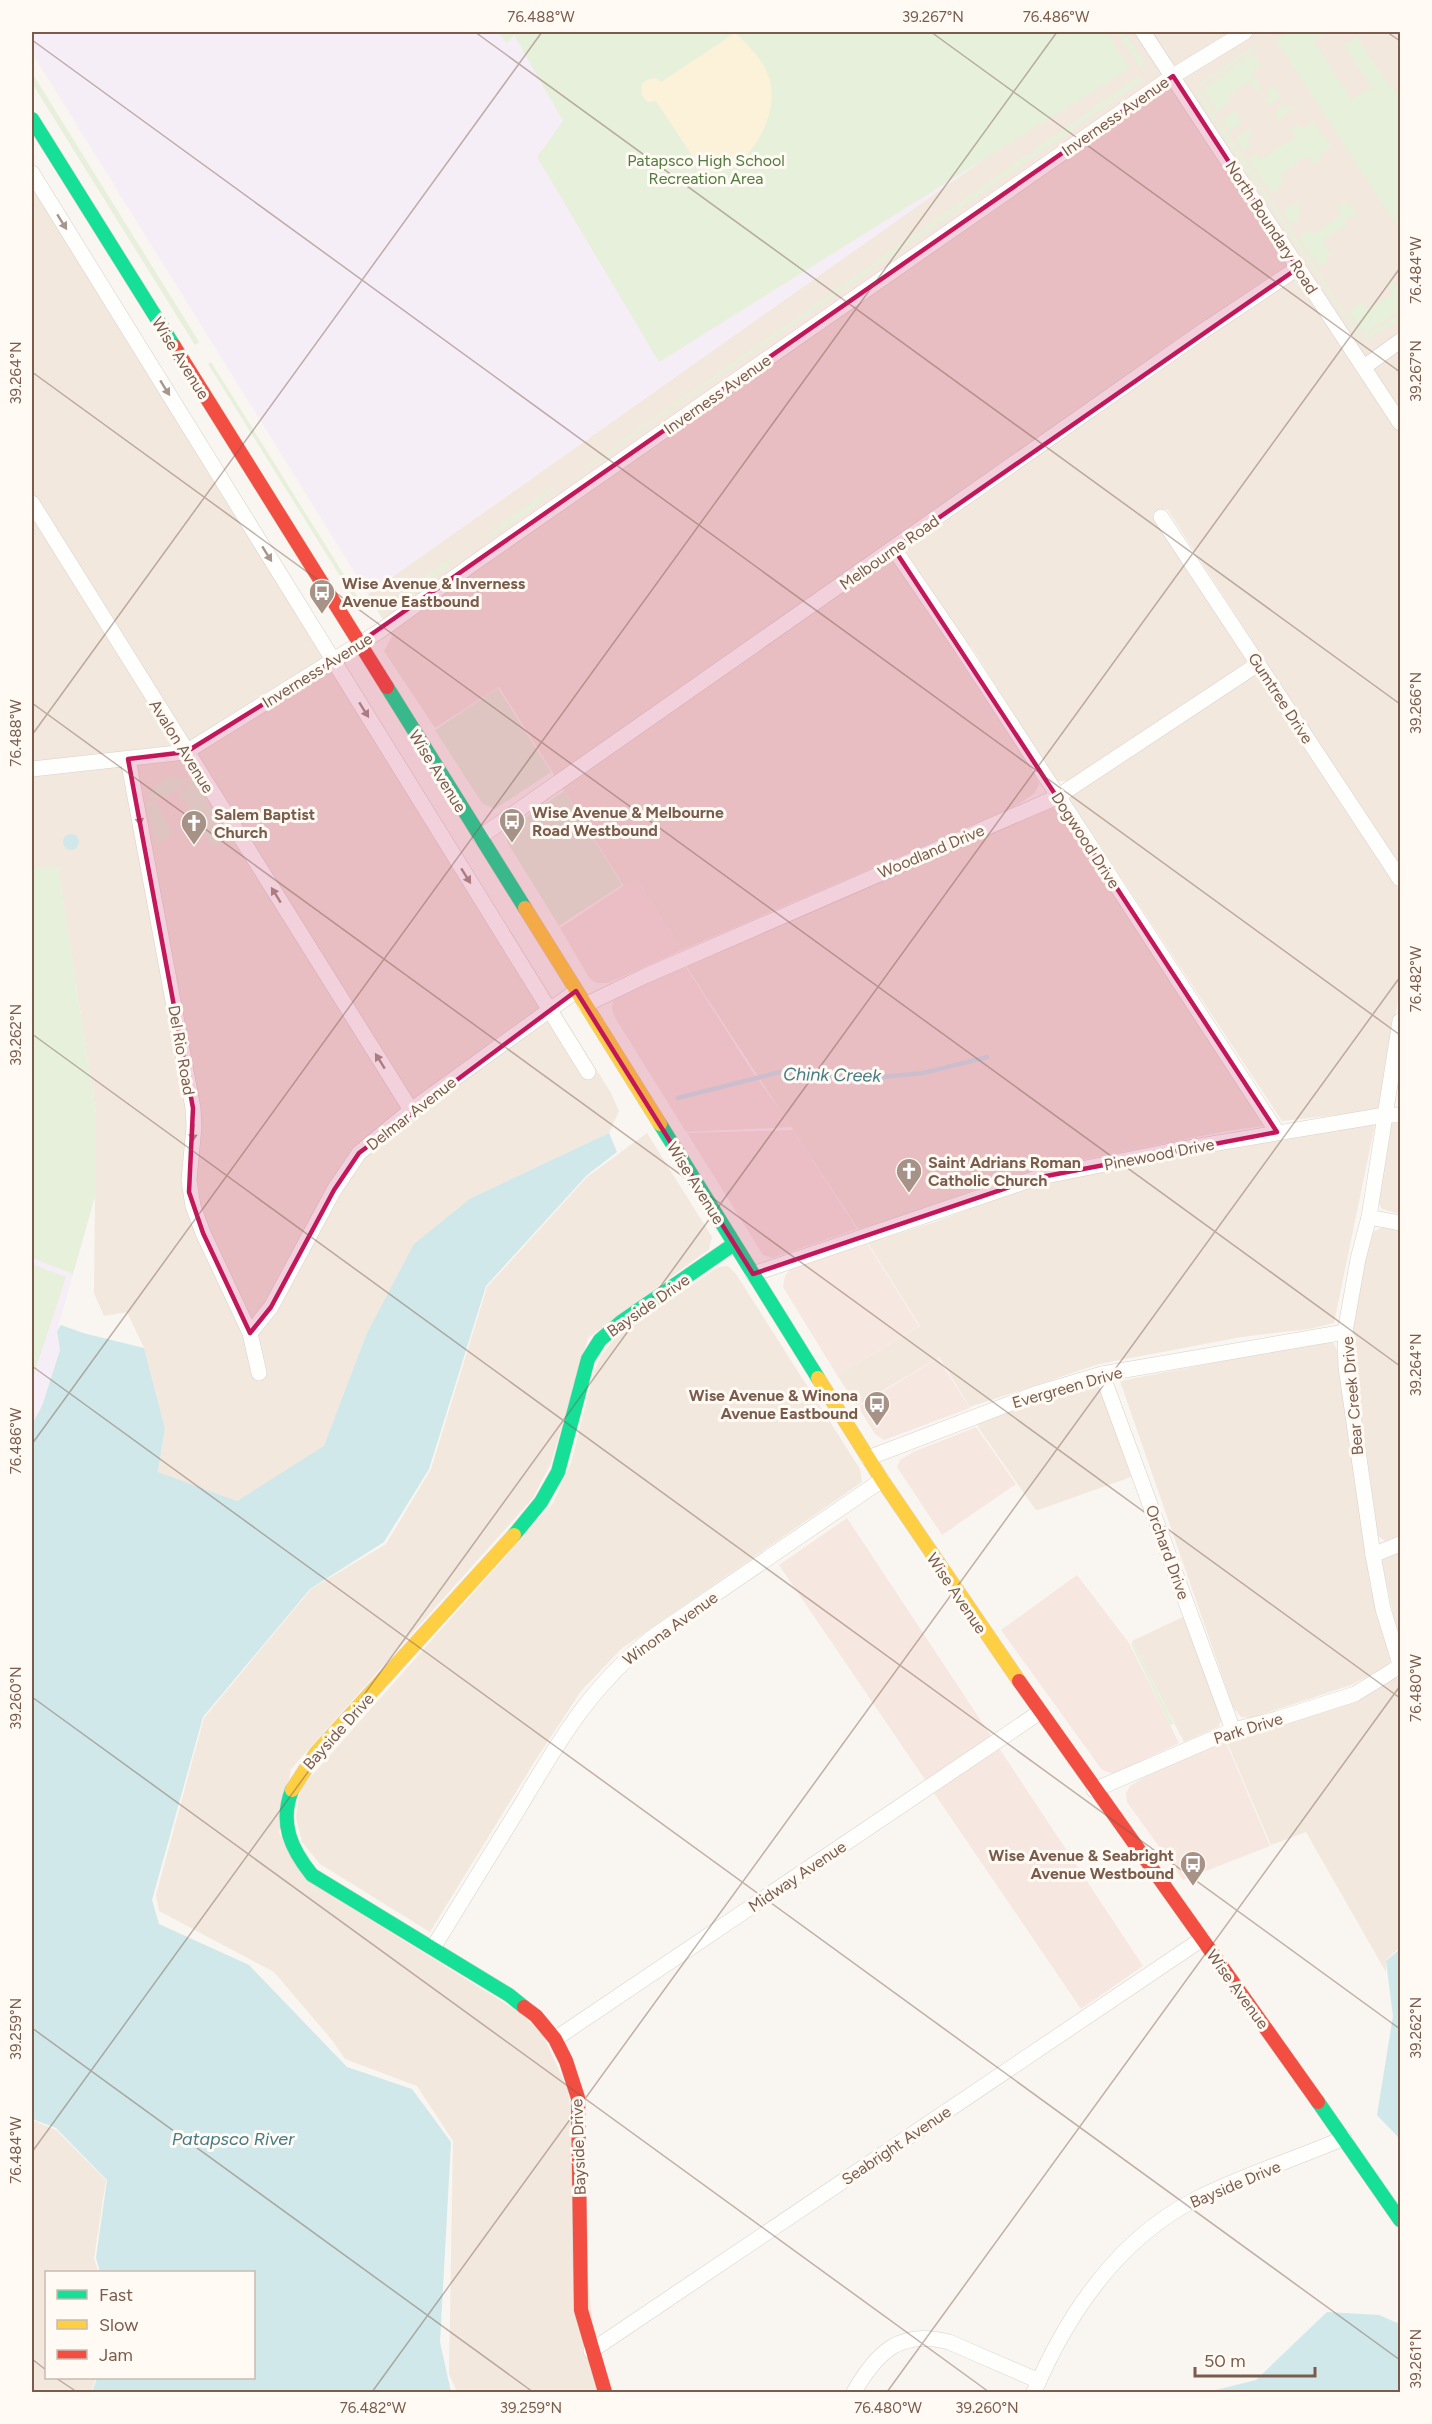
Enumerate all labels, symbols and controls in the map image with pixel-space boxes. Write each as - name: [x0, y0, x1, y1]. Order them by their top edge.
- text: 76.488°W: [507, 8, 575, 26]
- text: 39.267°N: [902, 8, 964, 26]
- text: 76.486°W: [1023, 8, 1090, 26]
- street label: Inverness Avenue: [1058, 72, 1173, 160]
- park label: Patapsco High School Recreation Area: [627, 151, 785, 188]
- street label: North Boundary Road: [1221, 157, 1322, 297]
- one-way arrow: [57, 214, 68, 230]
- text: 76.484°W: [1407, 236, 1425, 304]
- street label: Wise Avenue: [148, 314, 213, 403]
- text: 39.267°N: [1407, 340, 1425, 402]
- text: 39.264°N: [7, 341, 25, 405]
- street label: Inverness Avenue: [660, 350, 775, 438]
- one-way arrow: [159, 380, 170, 396]
- street label: Melbourne Road: [836, 511, 943, 594]
- one-way arrow: [262, 546, 273, 562]
- place label: Wise Avenue & Inverness Avenue Eastbound: [342, 574, 526, 611]
- bus stop icon: Wise Avenue & Inverness Avenue Eastbound: [307, 577, 337, 615]
- street label: Inverness Avenue: [259, 629, 376, 712]
- street label: Gumtree Drive: [1244, 649, 1317, 748]
- text: 39.266°N: [1407, 672, 1425, 734]
- street label: Avalon Avenue: [145, 696, 218, 797]
- text: 76.488°W: [7, 699, 25, 767]
- one-way arrow: [358, 702, 369, 718]
- street label: Wise Avenue: [405, 727, 470, 816]
- street label: Dogwood Drive: [1047, 789, 1124, 892]
- place label: Wise Avenue & Melbourne Road Westbound: [532, 803, 724, 840]
- place label: Salem Baptist Church: [214, 805, 315, 842]
- bus stop icon: Wise Avenue & Melbourne Road Westbound: [497, 806, 527, 844]
- one-way arrow: [134, 807, 143, 826]
- church icon: Salem Baptist Church: [179, 808, 209, 846]
- street label: Woodland Drive: [875, 820, 987, 882]
- one-way arrow: [461, 868, 472, 884]
- one-way arrow: [271, 887, 282, 904]
- text: 76.482°W: [1407, 945, 1425, 1012]
- text: 39.262°N: [7, 1004, 25, 1066]
- street label: Del Rio Road: [164, 1004, 199, 1097]
- one-way arrow: [374, 1053, 385, 1069]
- water label: Chink Creek: [783, 1063, 882, 1087]
- street label: Delmar Avenue: [363, 1072, 460, 1154]
- one-way arrow: [188, 1123, 197, 1142]
- street label: Pinewood Drive: [1102, 1134, 1216, 1174]
- street label: Wise Avenue: [663, 1139, 728, 1228]
- place label: Saint Adrians Roman Catholic Church: [928, 1153, 1081, 1190]
- church icon: Saint Adrians Roman Catholic Church: [894, 1156, 924, 1194]
- street label: Bayside Drive: [603, 1270, 693, 1341]
- text: 39.264°N: [1407, 1333, 1425, 1397]
- street label: Bear Creek Drive: [1338, 1336, 1367, 1456]
- street label: Evergreen Drive: [1010, 1363, 1125, 1412]
- place label: Wise Avenue & Winona Avenue Eastbound: [689, 1386, 858, 1423]
- bus stop icon: Wise Avenue & Winona Avenue Eastbound: [862, 1389, 892, 1427]
- text: 76.486°W: [7, 1407, 25, 1474]
- street label: Orchard Drive: [1142, 1502, 1194, 1602]
- street label: Wise Avenue: [923, 1549, 991, 1637]
- street label: Winona Avenue: [619, 1588, 722, 1669]
- text: 76.480°W: [1407, 1654, 1425, 1722]
- text: 39.260°N: [7, 1666, 25, 1730]
- street label: Bayside Drive: [299, 1689, 378, 1774]
- street label: Park Drive: [1211, 1709, 1285, 1748]
- street label: Midway Avenue: [745, 1837, 850, 1916]
- place label: Wise Avenue & Seabright Avenue Westbound: [989, 1846, 1174, 1883]
- bus stop icon: Wise Avenue & Seabright Avenue Westbound: [1178, 1849, 1208, 1887]
- street label: Wise Avenue: [1202, 1946, 1273, 2033]
- text: 39.262°N: [1407, 1997, 1425, 2059]
- text: 39.259°N: [7, 1998, 25, 2060]
- street label: Bayside Drive: [567, 2098, 590, 2196]
- street label: Seabright Avenue: [838, 2102, 955, 2189]
- text: 76.484°W: [7, 2116, 25, 2184]
- water label: Patapsco River: [172, 2128, 295, 2150]
- street label: Bayside Drive: [1187, 2157, 1284, 2212]
- legend: [45, 2271, 255, 2379]
- text: Fast: [99, 2284, 133, 2306]
- text: Slow: [99, 2314, 138, 2336]
- text: 39.261°N: [1407, 2329, 1425, 2389]
- scale bar: [1195, 2340, 1315, 2378]
- text: Jam: [99, 2344, 133, 2366]
- text: 50 m: [1204, 2350, 1246, 2372]
- text: 76.482°W: [340, 2399, 407, 2417]
- text: 39.259°N: [500, 2399, 562, 2417]
- text: 76.480°W: [854, 2399, 922, 2417]
- text: 39.260°N: [955, 2399, 1019, 2417]

